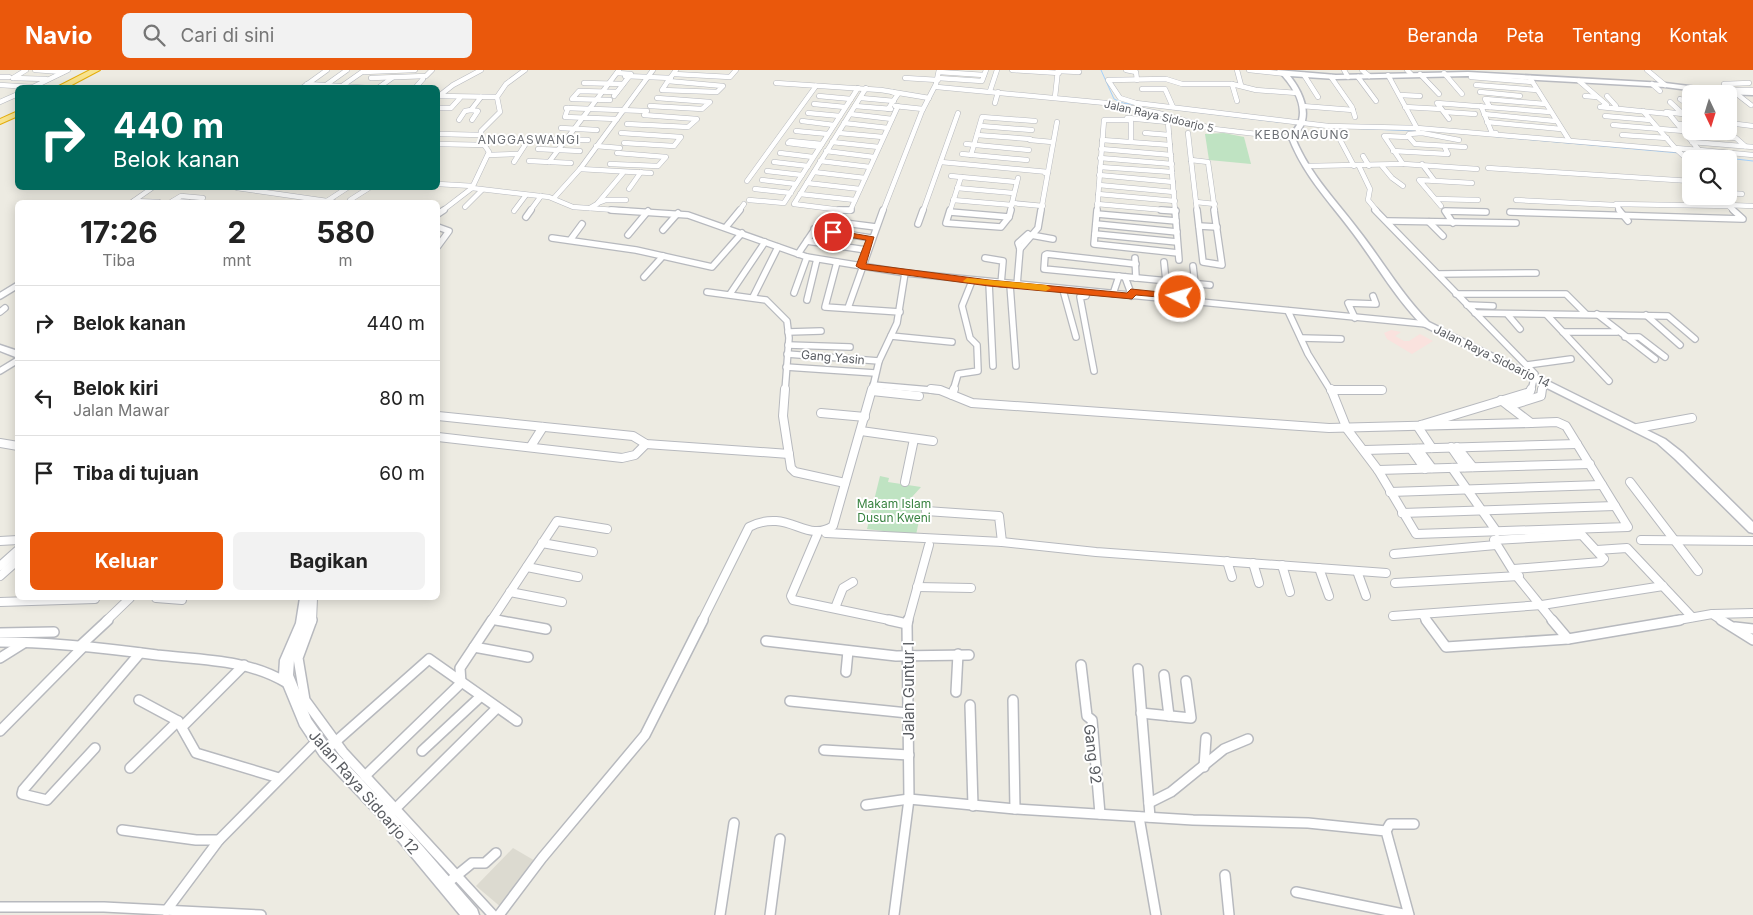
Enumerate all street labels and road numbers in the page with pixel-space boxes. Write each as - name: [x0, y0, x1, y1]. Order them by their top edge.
- street label: Jalan Raya Sidoarjo 5: [1103, 97, 1215, 135]
- street label: Jalan Raya Sidoarjo 14: [1431, 321, 1553, 391]
- street label: Gang Yasin: [801, 347, 865, 367]
- street label: Jalan Guntur I: [899, 642, 918, 740]
- street label: Gang 92: [1080, 723, 1106, 785]
- street label: Jalan Raya Sidoarjo 12: [305, 726, 423, 858]

